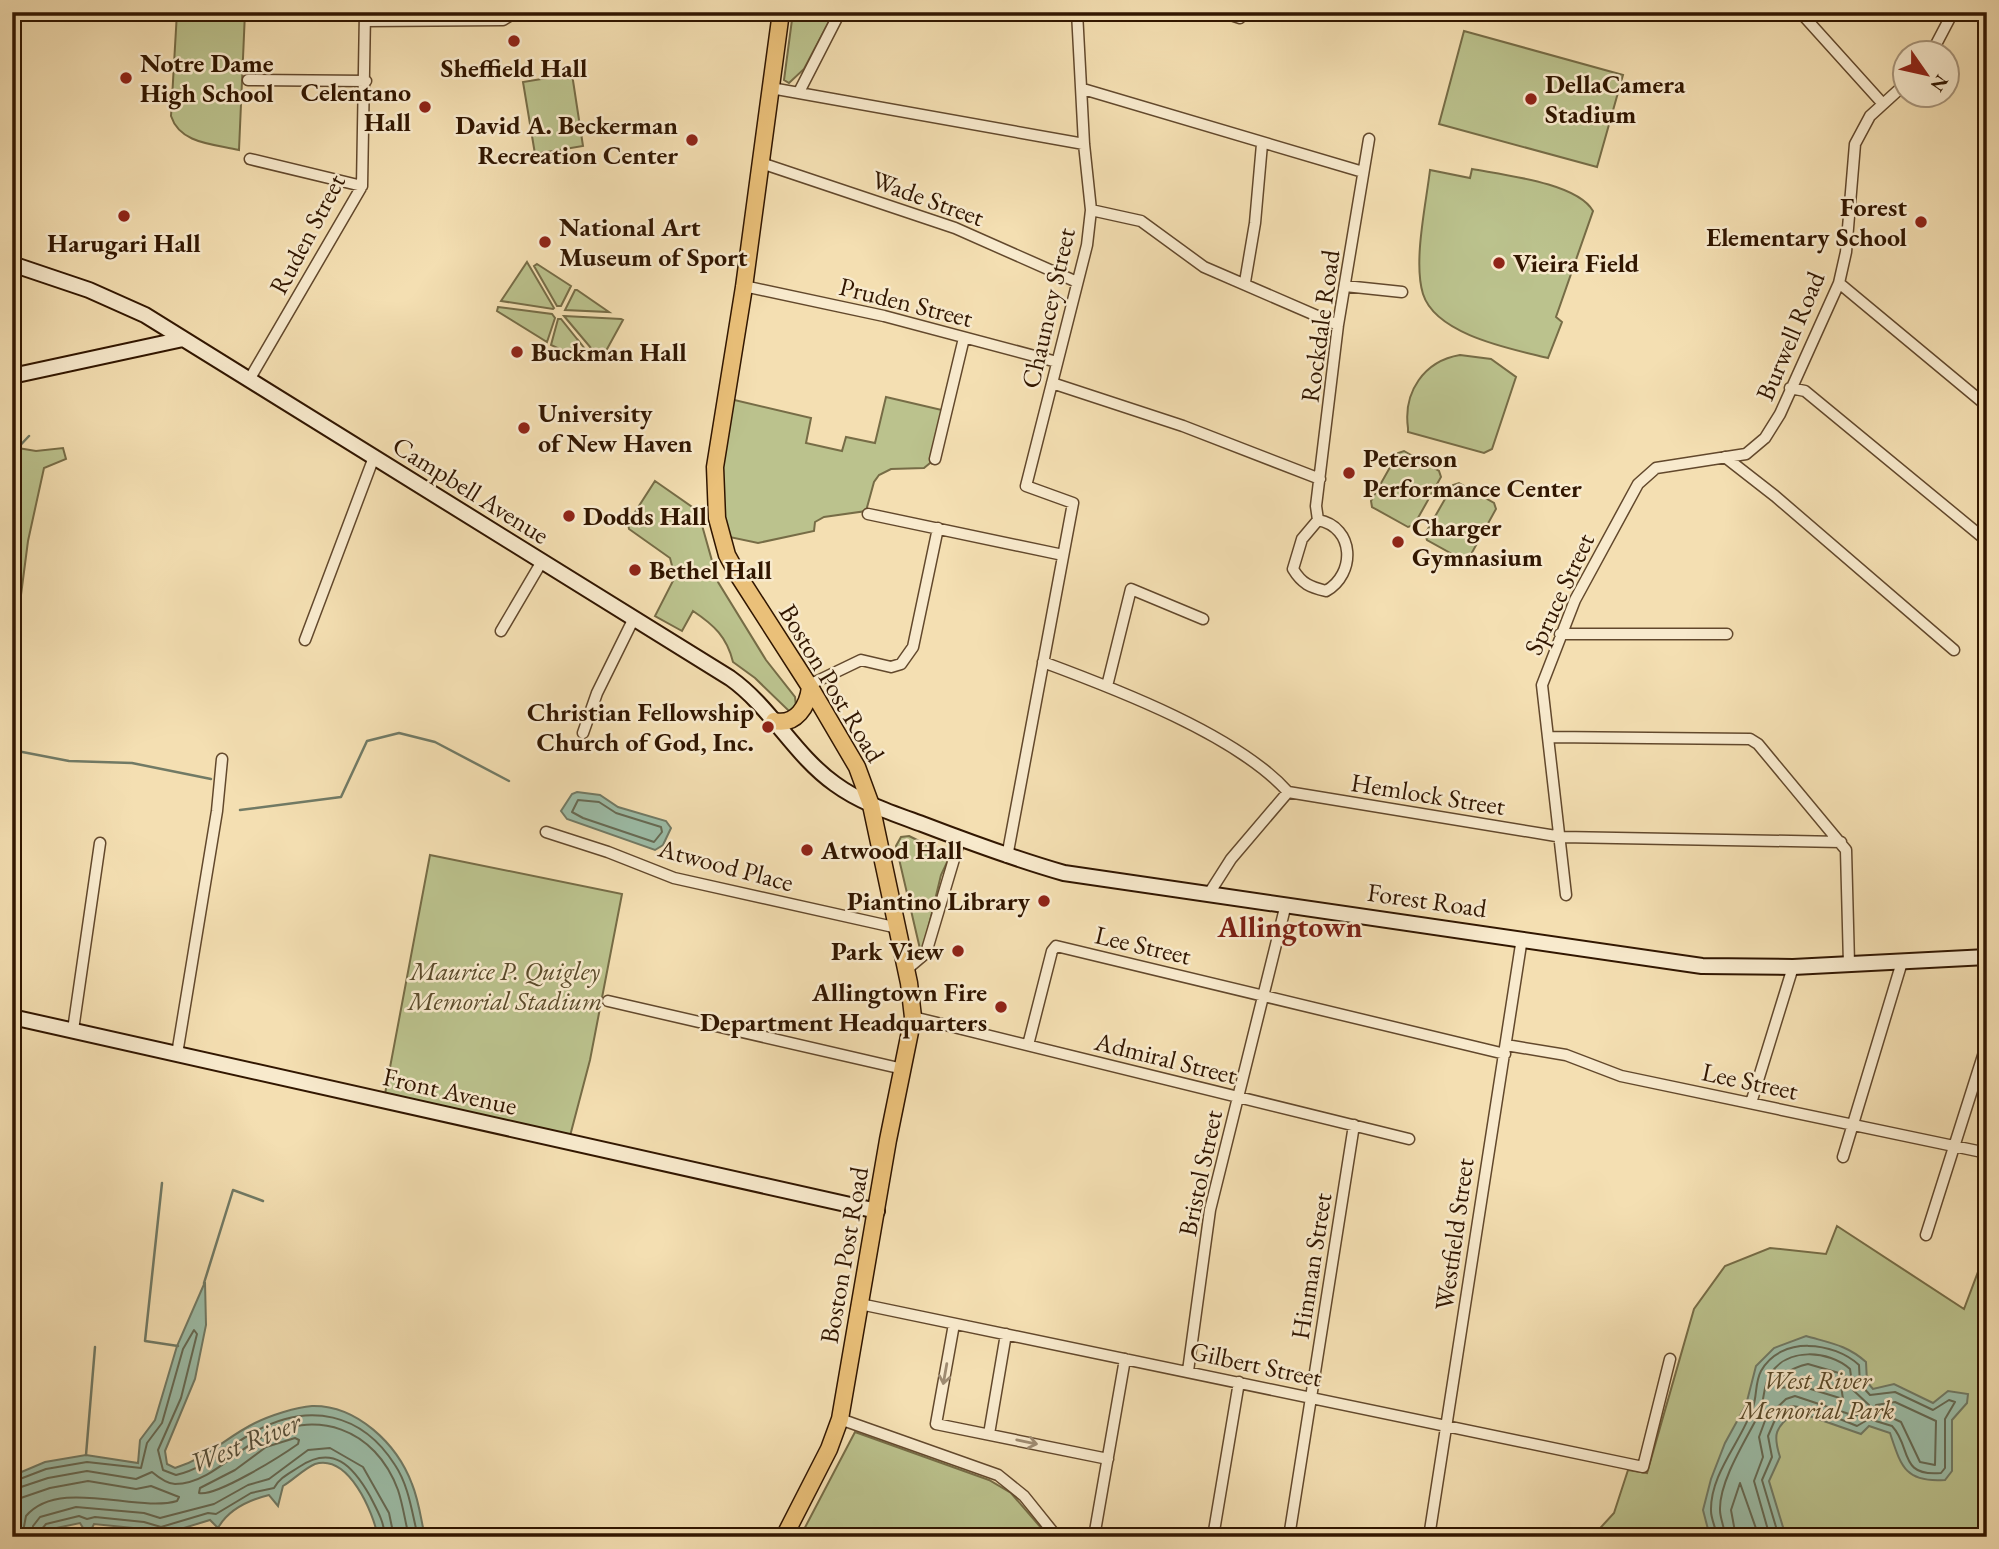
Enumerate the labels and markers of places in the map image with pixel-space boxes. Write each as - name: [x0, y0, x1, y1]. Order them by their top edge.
- marker: Sheffield Hall: [506, 33, 522, 49]
- place label: Notre Dame High School: [140, 46, 274, 110]
- place label: Sheffield Hall: [441, 51, 587, 85]
- place label: DellaCamera Stadium: [1545, 67, 1686, 131]
- marker: Notre Dame High School: [118, 70, 134, 86]
- place label: Celentano Hall: [301, 75, 411, 139]
- marker: DellaCamera Stadium: [1523, 91, 1539, 107]
- marker: Celentano Hall: [417, 99, 433, 115]
- place label: David A. Beckerman Recreation Center: [455, 108, 678, 172]
- marker: David A. Beckerman Recreation Center: [684, 132, 700, 148]
- place label: Forest Elementary School: [1706, 190, 1907, 254]
- marker: Harugari Hall: [116, 208, 132, 224]
- place label: National Art Museum of Sport: [559, 210, 748, 274]
- marker: Forest Elementary School: [1913, 214, 1929, 230]
- place label: Harugari Hall: [47, 226, 201, 260]
- marker: National Art Museum of Sport: [537, 234, 553, 250]
- place label: Vieira Field: [1513, 246, 1640, 280]
- marker: Vieira Field: [1491, 255, 1507, 271]
- place label: Buckman Hall: [531, 335, 687, 369]
- marker: Buckman Hall: [509, 344, 525, 360]
- place label: University of New Haven: [538, 396, 693, 460]
- marker: University of New Haven: [516, 420, 532, 436]
- place label: Peterson Performance Center: [1363, 441, 1582, 505]
- marker: Peterson Performance Center: [1341, 465, 1357, 481]
- place label: Dodds Hall: [583, 499, 707, 533]
- marker: Dodds Hall: [561, 508, 577, 524]
- place label: Charger Gymnasium: [1412, 510, 1543, 574]
- marker: Charger Gymnasium: [1390, 534, 1406, 550]
- place label: Bethel Hall: [649, 553, 772, 587]
- marker: Bethel Hall: [627, 562, 643, 578]
- place label: Christian Fellowship Church of God, Inc.: [527, 695, 754, 759]
- marker: Christian Fellowship Church of God, Inc.: [760, 719, 776, 735]
- place label: Atwood Hall: [820, 833, 962, 867]
- marker: Atwood Hall: [799, 842, 815, 858]
- place label: Piantino Library: [847, 884, 1030, 918]
- marker: Piantino Library: [1036, 893, 1052, 909]
- place label: Park View: [831, 934, 944, 968]
- marker: Park View: [950, 943, 966, 959]
- place label: Allingtown Fire Department Headquarters: [700, 975, 987, 1039]
- marker: Allingtown Fire Department Headquarters: [993, 999, 1009, 1015]

